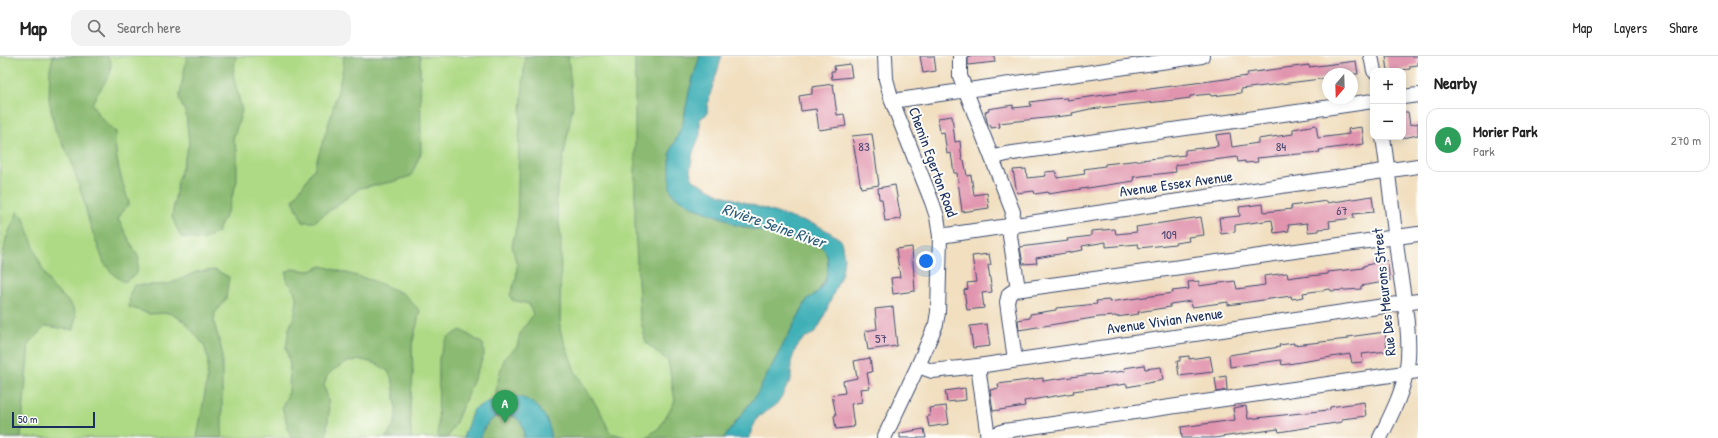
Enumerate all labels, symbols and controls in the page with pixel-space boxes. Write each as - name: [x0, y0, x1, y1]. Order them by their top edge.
- search box: [71, 10, 351, 46]
- text: Map: [20, 15, 47, 41]
- icon: search: [85, 17, 107, 39]
- text: Search here: [117, 17, 181, 38]
- text: Map: [1572, 18, 1592, 37]
- text: Layers: [1614, 18, 1647, 37]
- text: Share: [1669, 18, 1698, 37]
- north arrow: [1322, 68, 1358, 104]
- map controls: [1370, 68, 1406, 140]
- button: +: [1370, 68, 1406, 104]
- text: Nearby: [1434, 71, 1477, 94]
- street label: Chemin Egerton Road: [904, 104, 963, 220]
- button: −: [1370, 104, 1406, 140]
- text: Morier Park: [1473, 121, 1537, 142]
- text: A: [1445, 131, 1451, 149]
- text: 270 m: [1671, 131, 1701, 149]
- house number: 83: [858, 137, 870, 155]
- house number: 84: [1276, 137, 1286, 155]
- text: Park: [1473, 142, 1495, 160]
- street label: Avenue Essex Avenue: [1118, 165, 1234, 202]
- water label: Rivière Seine River: [719, 197, 830, 254]
- house number: 67: [1336, 201, 1348, 219]
- house number: 109: [1161, 225, 1177, 243]
- street label: Rue Des Meurons Street: [1366, 226, 1401, 357]
- your location: [916, 251, 936, 271]
- street label: Avenue Vivian Avenue: [1106, 302, 1224, 339]
- house number: 57: [875, 329, 887, 347]
- pin: A: [492, 390, 518, 423]
- scale bar: [12, 410, 95, 429]
- text: 50 m: [18, 412, 38, 426]

